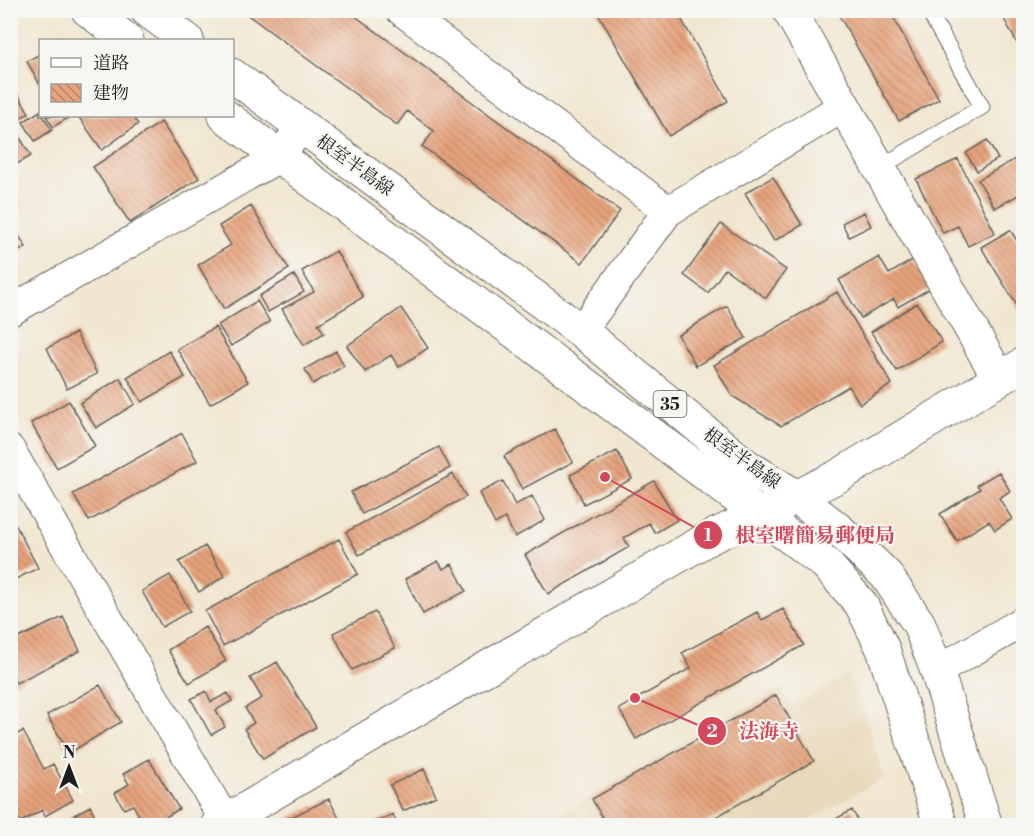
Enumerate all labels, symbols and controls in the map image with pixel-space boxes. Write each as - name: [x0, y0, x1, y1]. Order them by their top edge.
- legend: [39, 39, 234, 117]
- text: 道路: [93, 52, 129, 75]
- text: 建物: [93, 82, 129, 105]
- street label: 根室半島線: [312, 130, 398, 201]
- road number: 35: [654, 391, 686, 417]
- street label: 根室半島線: [699, 423, 785, 494]
- callout: 根室曙簡易郵便局: [693, 516, 907, 554]
- text: 1: [704, 524, 713, 547]
- text: 根室曙簡易郵便局: [735, 524, 895, 549]
- callout: 法海寺: [697, 712, 811, 750]
- text: 2: [706, 720, 718, 743]
- text: 法海寺: [739, 720, 799, 745]
- north arrow: [39, 737, 99, 797]
- text: N: [63, 743, 76, 763]

